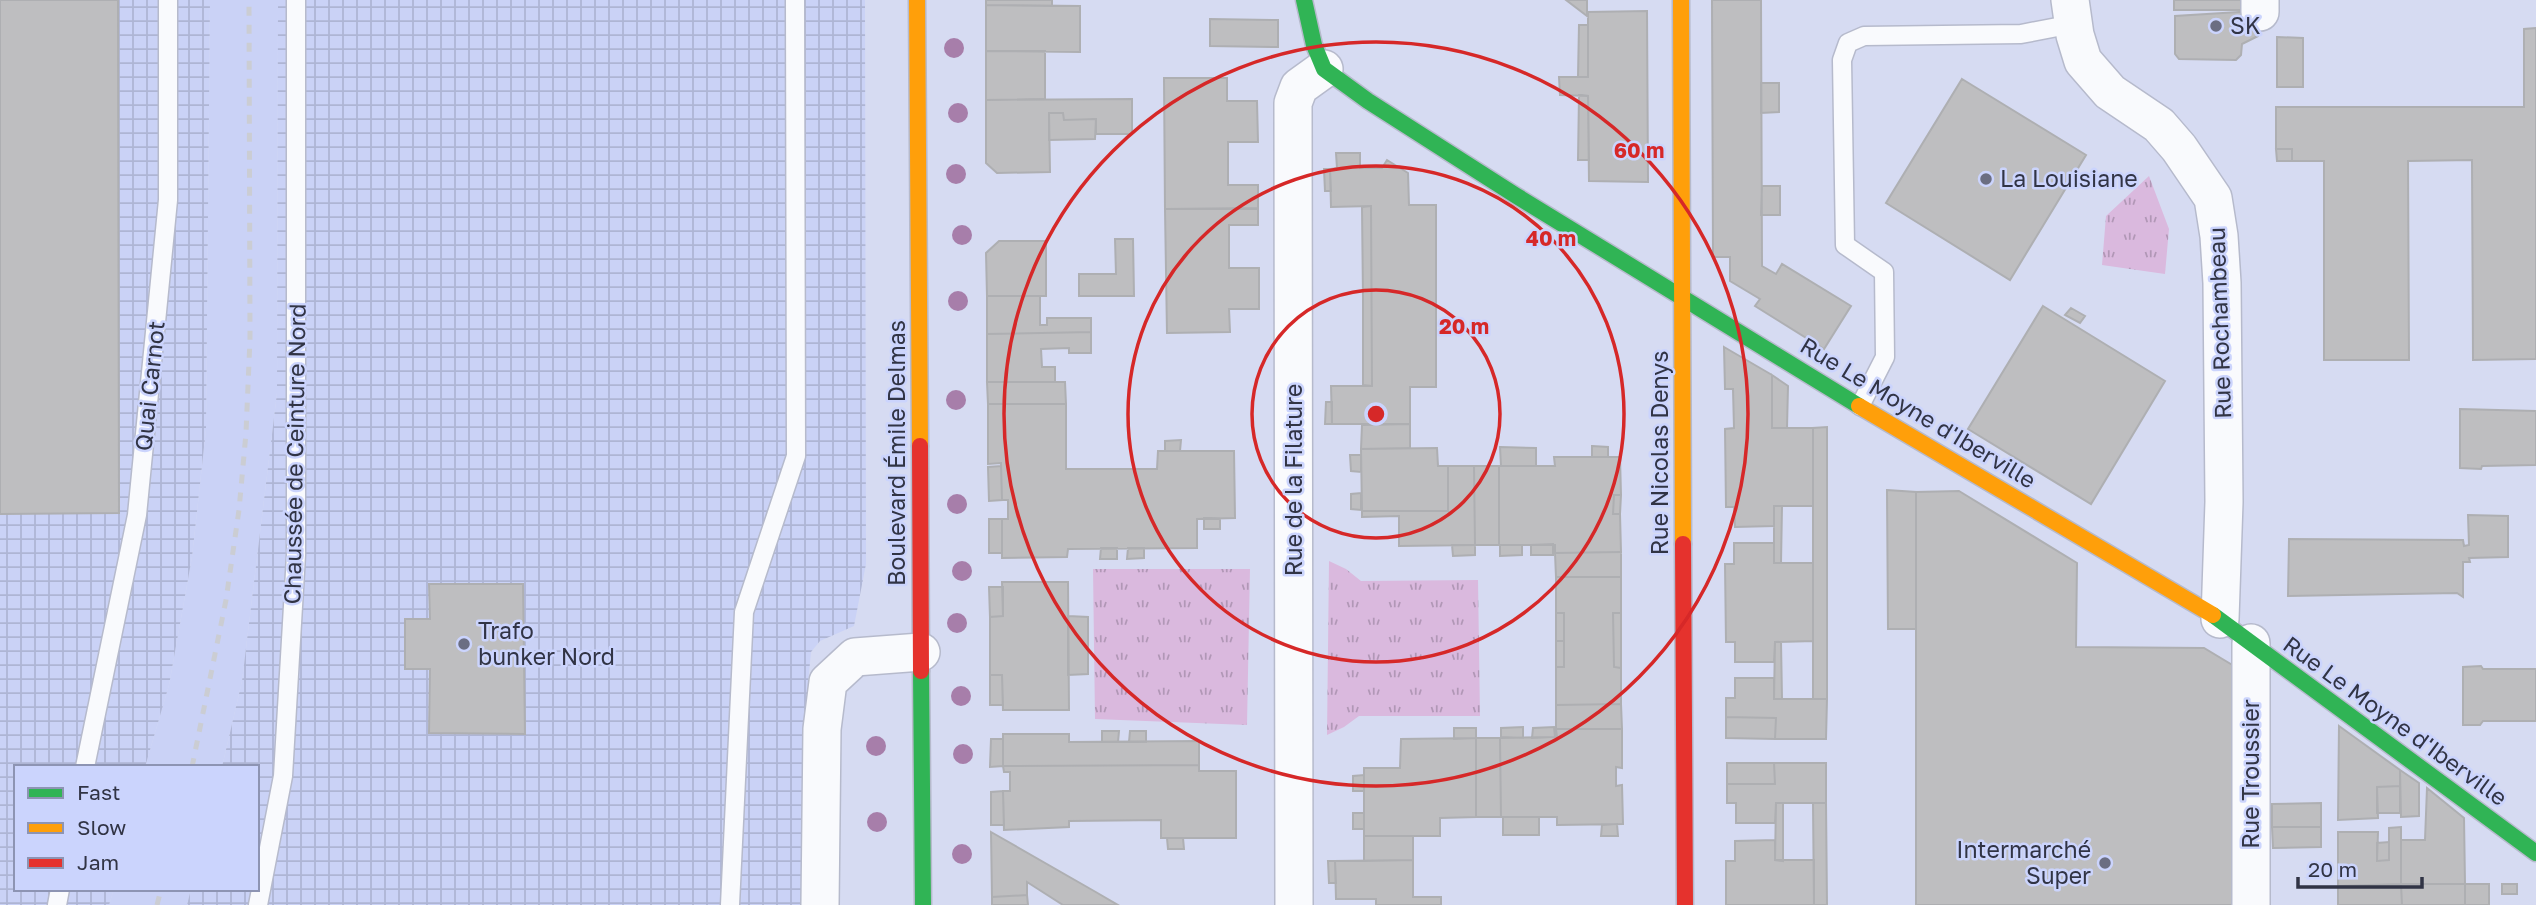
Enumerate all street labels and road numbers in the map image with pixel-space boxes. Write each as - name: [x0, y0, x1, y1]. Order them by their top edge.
- street label: Rue Rochambeau: [2202, 227, 2236, 419]
- street label: Chaussée de Ceinture Nord: [277, 303, 311, 605]
- street label: Quai Carnot: [128, 319, 170, 452]
- street label: Boulevard Émile Delmas: [882, 320, 910, 586]
- street label: Rue Le Moyne d'Iberville: [1796, 331, 2041, 494]
- street label: Rue Nicolas Denys: [1645, 351, 1673, 555]
- street label: Rue de la Filature: [1279, 384, 1307, 576]
- street label: Rue Le Moyne d'Iberville: [2278, 630, 2513, 811]
- street label: Rue Troussier: [2236, 699, 2264, 849]

